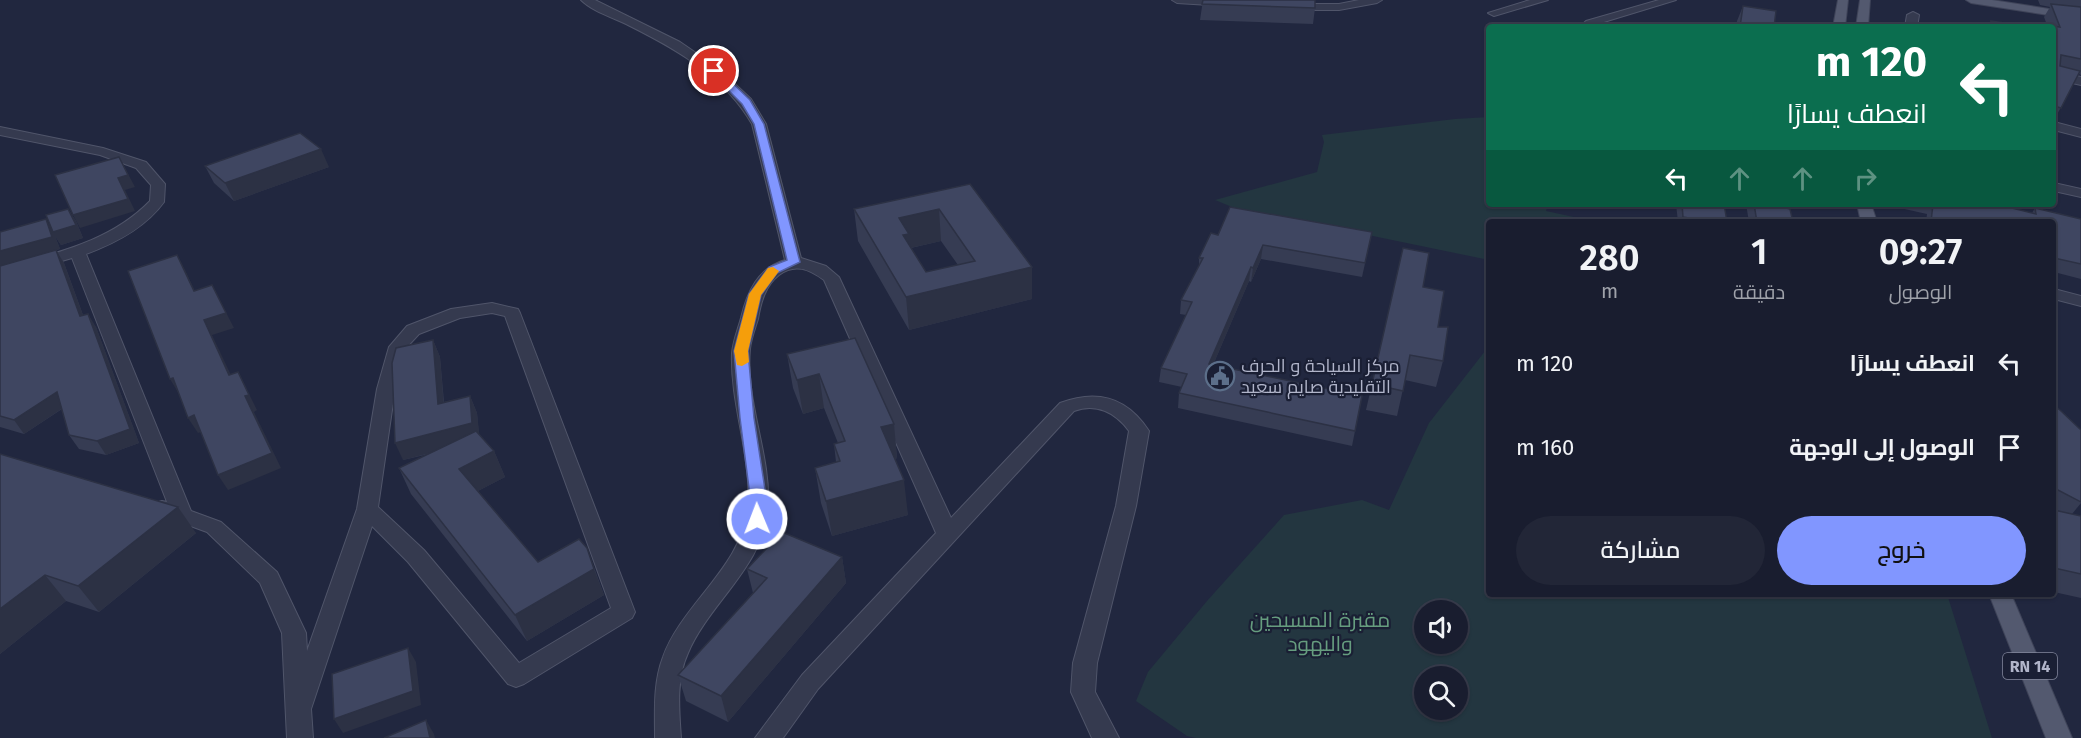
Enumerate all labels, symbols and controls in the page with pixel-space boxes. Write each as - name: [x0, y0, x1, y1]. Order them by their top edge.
- text: 120 m: [1816, 37, 1927, 87]
- pin: [688, 45, 739, 96]
- icon: left: [1948, 48, 2026, 126]
- icon: arrive: [697, 54, 730, 87]
- text: انعطف يسارًا: [1787, 98, 1927, 130]
- icon: left: [1660, 162, 1693, 195]
- icon: ahead: [1723, 162, 1756, 195]
- icon: ahead: [1786, 162, 1819, 195]
- icon: right: [1849, 162, 1882, 195]
- text: 1: [1751, 230, 1767, 274]
- text: 09:27: [1879, 230, 1962, 274]
- text: 280: [1580, 236, 1640, 280]
- text: m: [1601, 279, 1618, 303]
- text: دقيقة: [1733, 280, 1785, 304]
- text: الوصول: [1889, 280, 1952, 304]
- icon: left: [1993, 347, 2026, 380]
- text: 120 m: [1516, 350, 1573, 377]
- text: انعطف يسارًا: [1850, 350, 1975, 377]
- place label: مركز السياحة و الحرف التقليدية صايم سعيد: [1241, 355, 1400, 399]
- public building icon: مركز السياحة و الحرف التقليدية صايم سعيد: [1204, 360, 1236, 392]
- icon: arrive: [1993, 431, 2026, 464]
- text: 160 m: [1516, 434, 1574, 461]
- text: الوصول إلى الوجهة: [1789, 434, 1975, 461]
- position arrow: [725, 487, 789, 551]
- button: مشاركة: [1516, 516, 1765, 585]
- button: خروج: [1777, 516, 2026, 585]
- map controls: [1414, 600, 1468, 720]
- button: sound: [1414, 600, 1468, 654]
- park label: مقبرة المسيحين واليهود: [1250, 607, 1390, 657]
- road number: RN 14: [2003, 653, 2057, 679]
- button: search: [1414, 666, 1468, 720]

